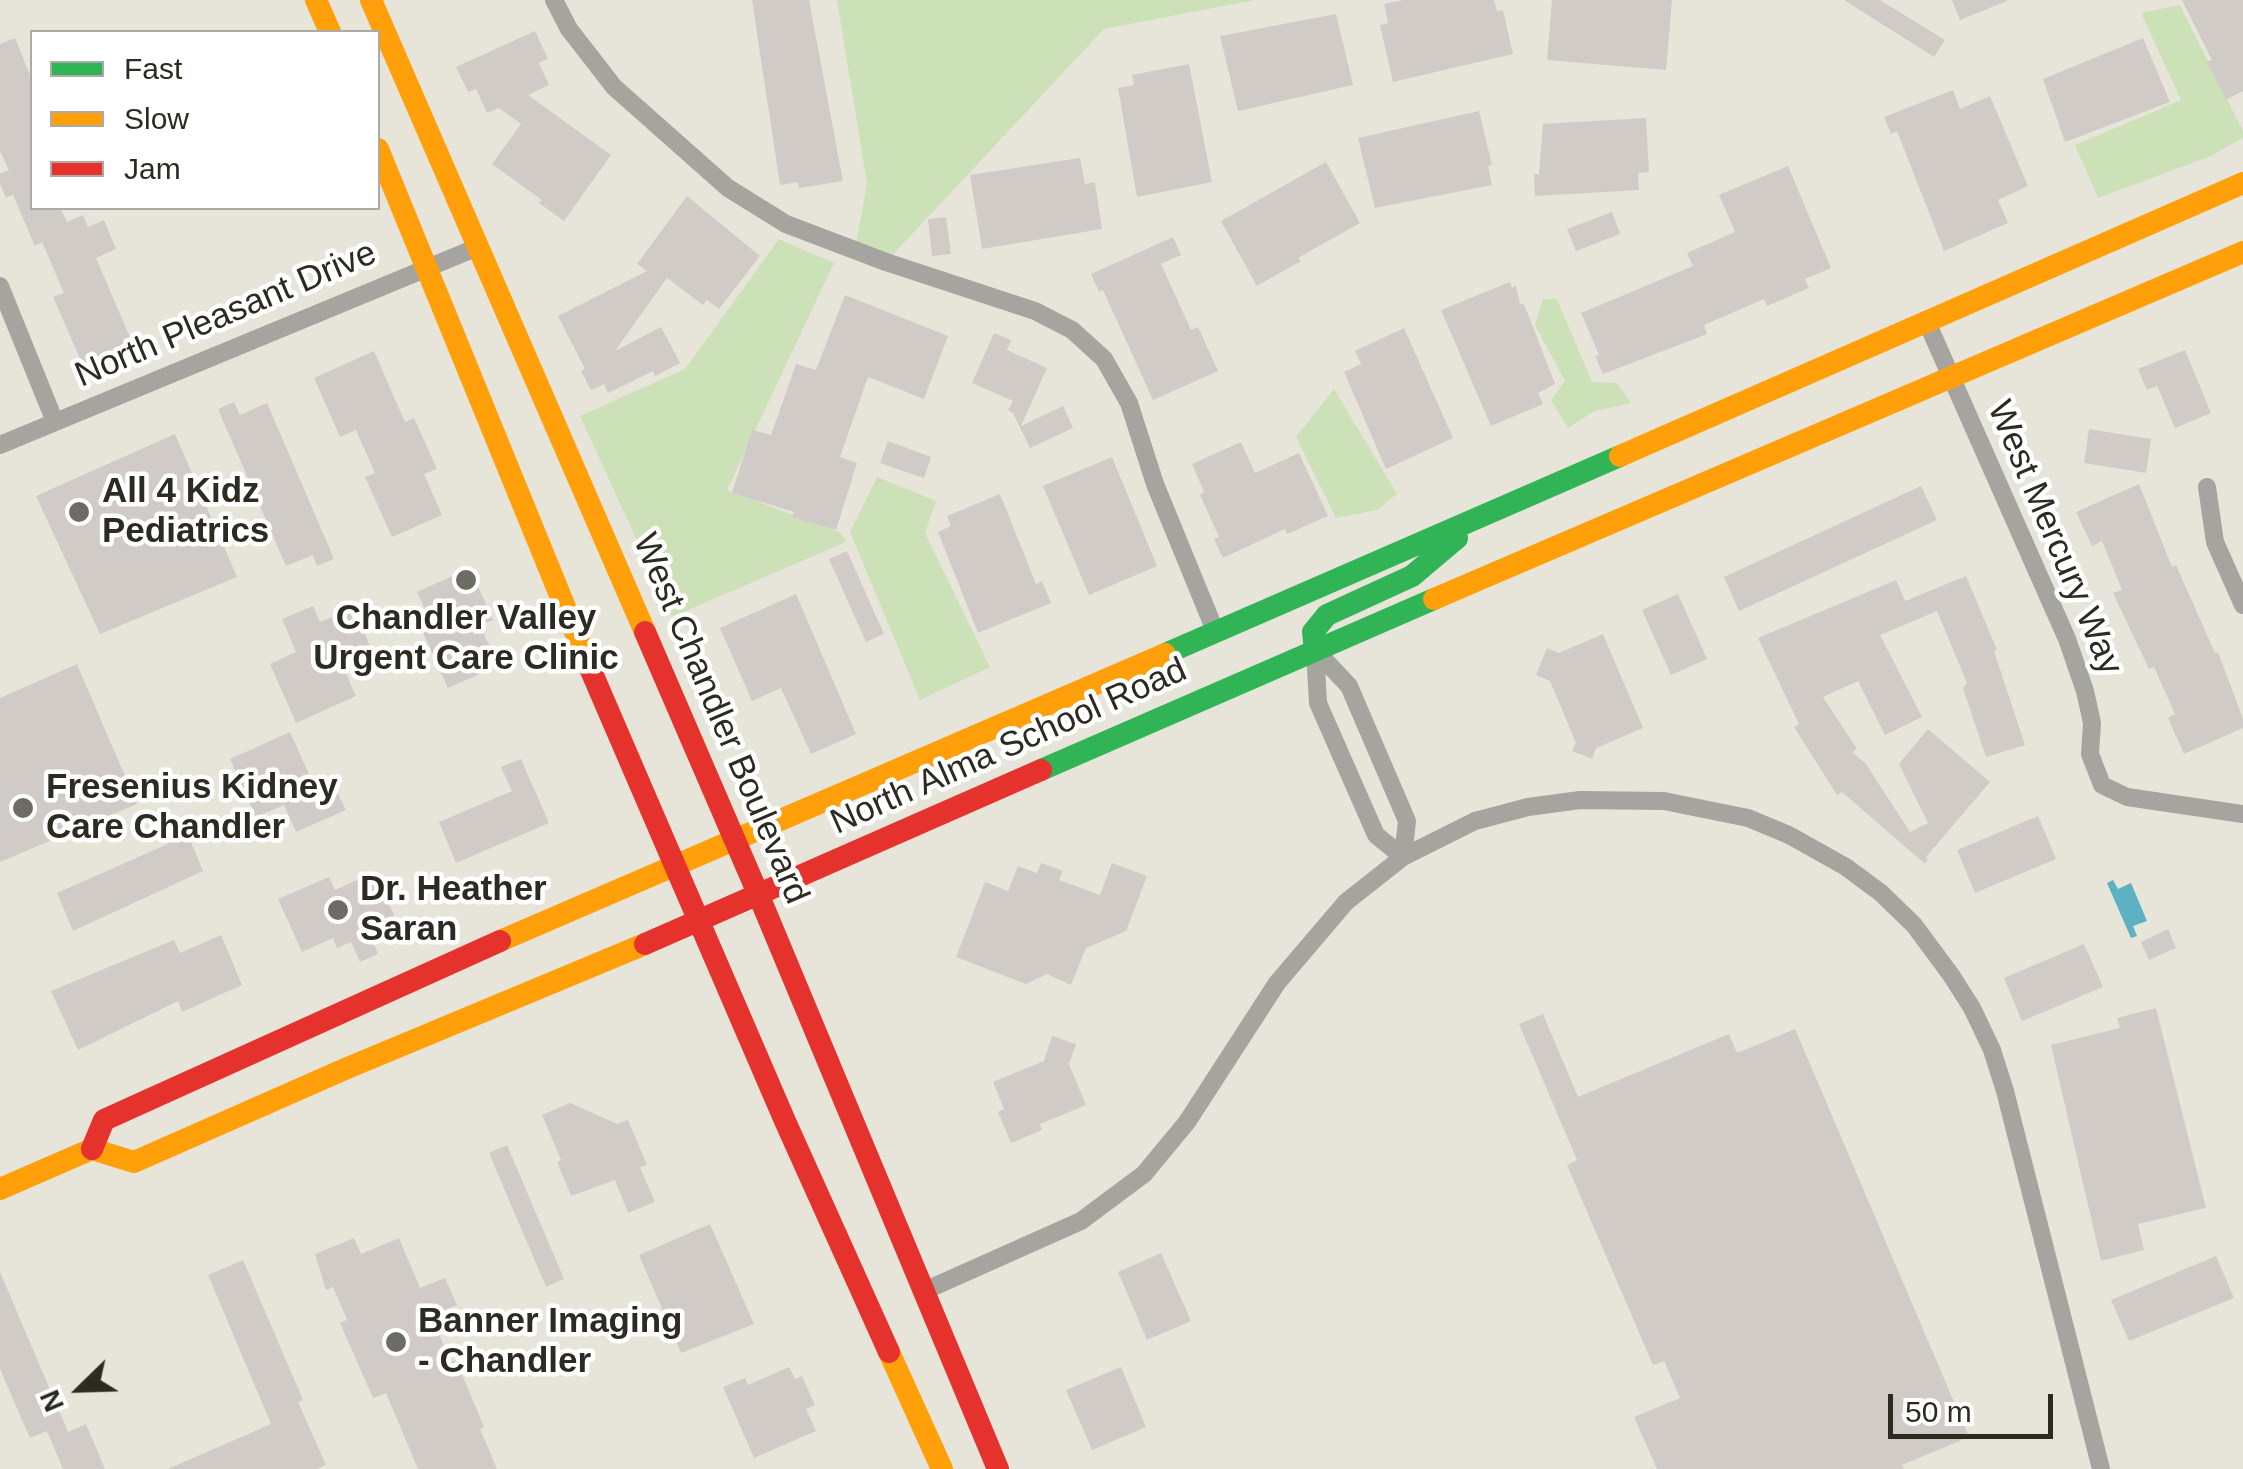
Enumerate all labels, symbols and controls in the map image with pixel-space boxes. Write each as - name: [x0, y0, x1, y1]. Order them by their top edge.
- legend: [30, 30, 380, 210]
- text: Fast: [124, 52, 182, 85]
- text: Slow: [124, 102, 189, 135]
- text: Jam: [124, 152, 181, 185]
- street label: North Pleasant Drive: [69, 233, 383, 397]
- street label: West Mercury Way: [1977, 395, 2131, 681]
- place label: All 4 Kidz Pediatrics: [102, 471, 269, 553]
- marker: All 4 Kidz Pediatrics: [66, 499, 92, 525]
- street label: West Chandler Boulevard: [623, 528, 817, 910]
- marker: Chandler Valley Urgent Care Clinic: [453, 567, 479, 593]
- place label: Chandler Valley Urgent Care Clinic: [313, 598, 619, 680]
- street label: North Alma School Road: [825, 649, 1193, 845]
- place label: Fresenius Kidney Care Chandler: [46, 767, 338, 849]
- marker: Fresenius Kidney Care Chandler: [10, 795, 36, 821]
- place label: Dr. Heather Saran: [360, 869, 547, 951]
- marker: Dr. Heather Saran: [325, 897, 351, 923]
- place label: Banner Imaging - Chandler: [418, 1301, 682, 1383]
- marker: Banner Imaging - Chandler: [383, 1329, 409, 1355]
- north arrow: [30, 1339, 130, 1439]
- scale bar: [1893, 1374, 2058, 1436]
- text: N: [34, 1386, 70, 1416]
- text: 50 m: [1905, 1395, 1972, 1428]

